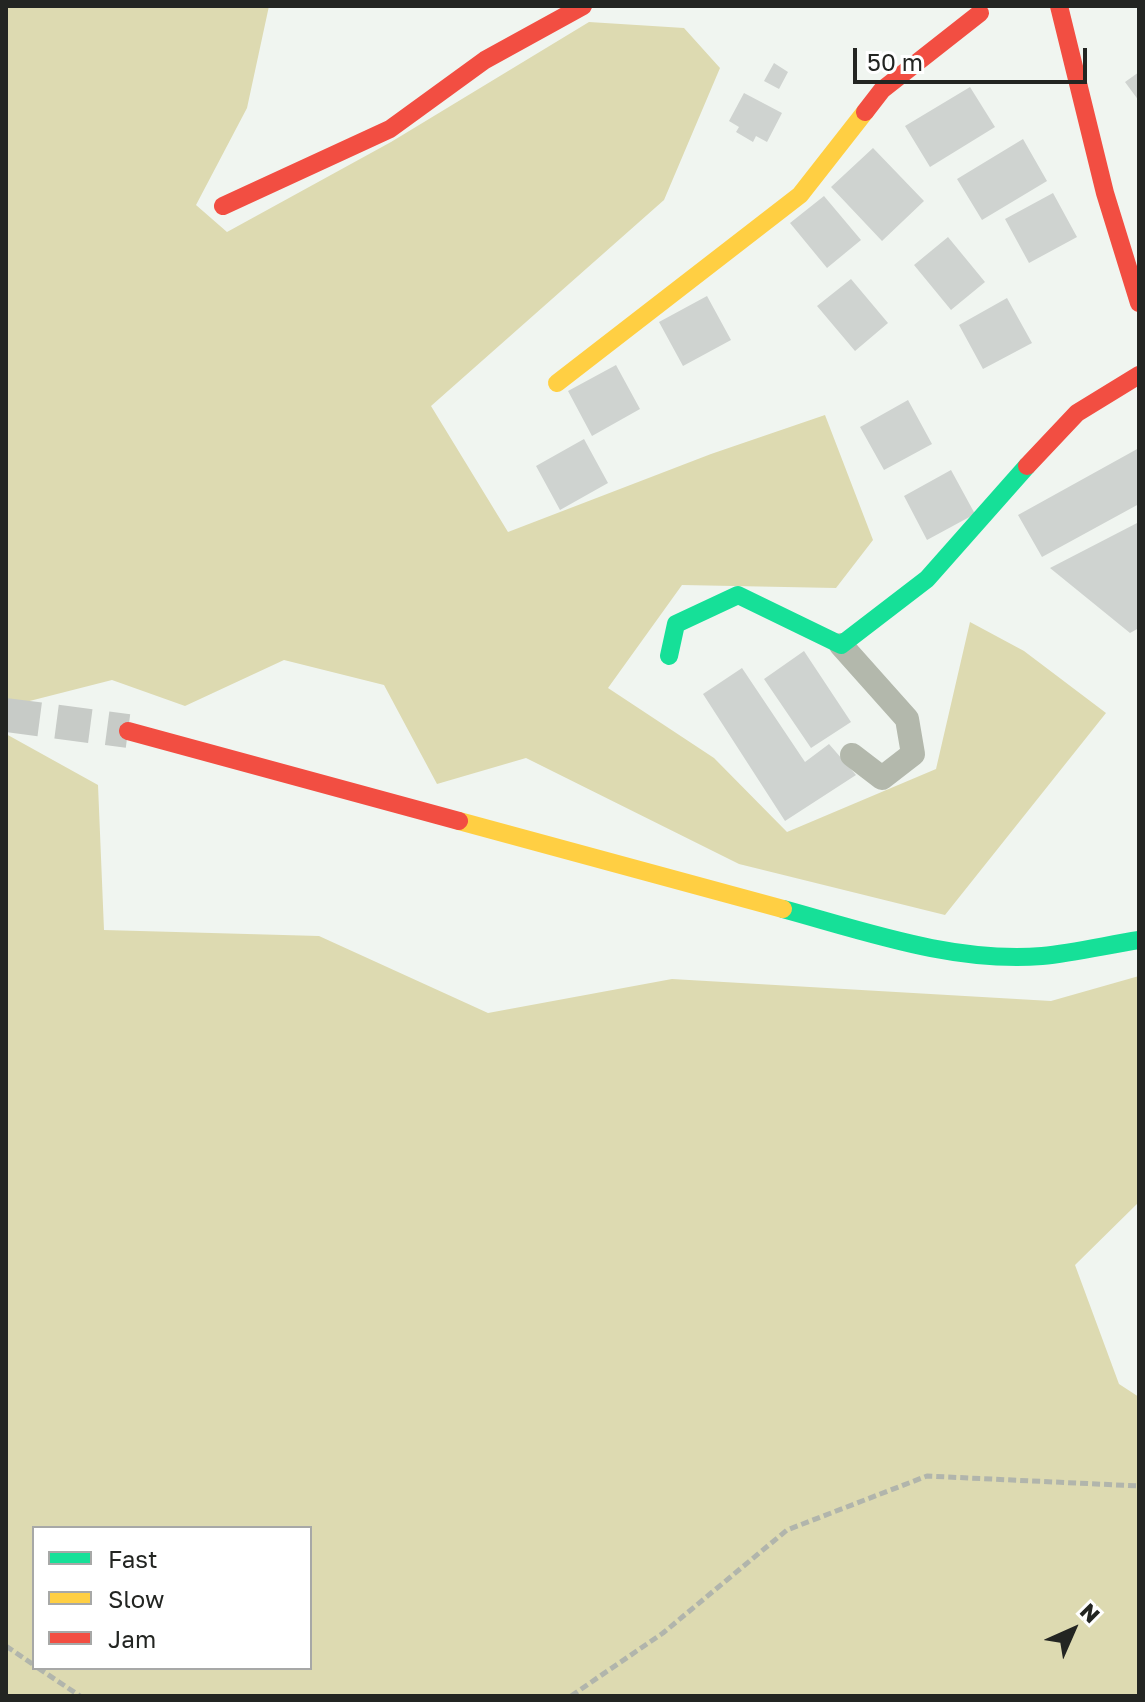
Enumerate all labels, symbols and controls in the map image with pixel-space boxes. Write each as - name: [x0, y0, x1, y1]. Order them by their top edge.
- scale bar: [857, 32, 1091, 82]
- text: 50 m: [867, 47, 923, 76]
- legend: [32, 1526, 312, 1670]
- text: Fast: [108, 1544, 158, 1573]
- text: Slow: [108, 1584, 164, 1613]
- north arrow: [1033, 1590, 1113, 1670]
- text: N: [1075, 1597, 1106, 1628]
- text: Jam: [108, 1624, 156, 1653]

